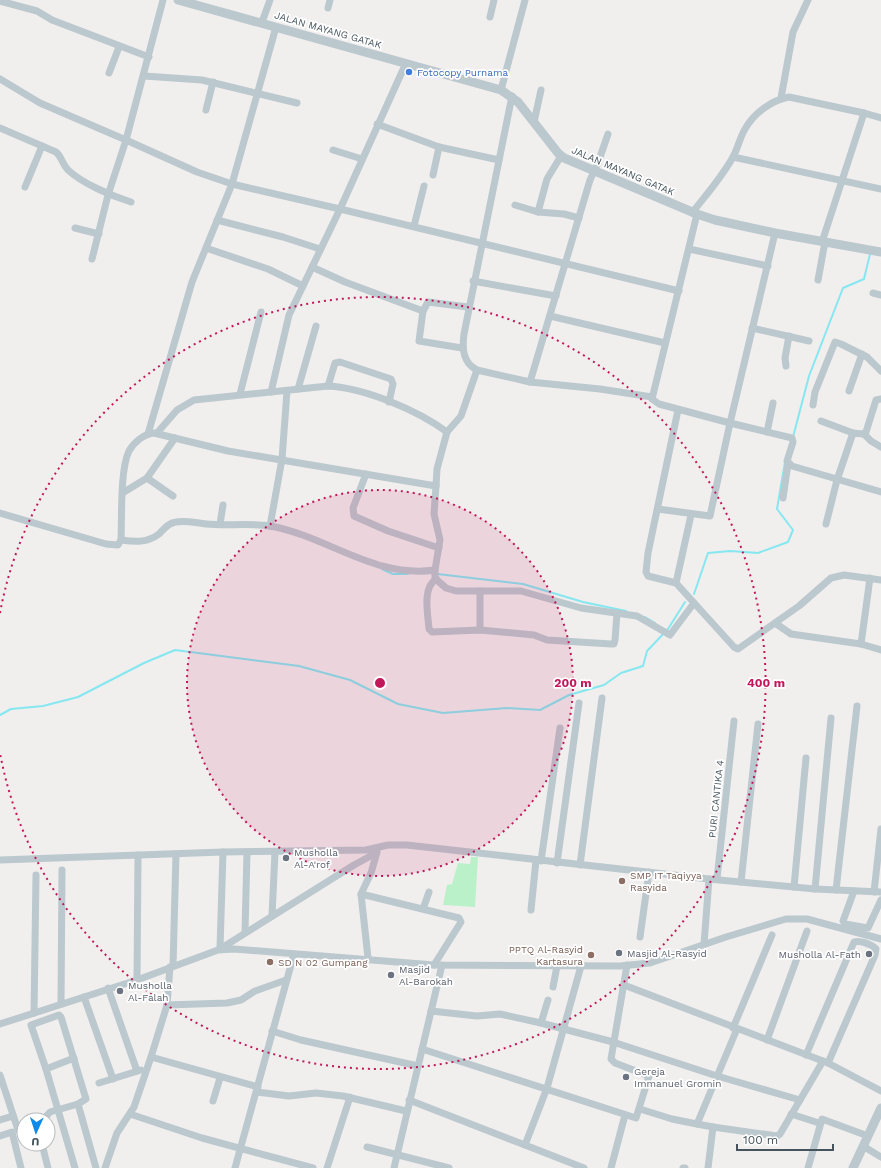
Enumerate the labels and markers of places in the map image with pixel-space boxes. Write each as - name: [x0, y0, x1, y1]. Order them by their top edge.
- marker: Fotocopy Purnama: [404, 67, 414, 77]
- place label: Fotocopy Purnama: [417, 67, 508, 78]
- centre of rings: [373, 676, 387, 690]
- place label: Musholla Al-A'rof: [294, 847, 338, 870]
- marker: Musholla Al-A'rof: [281, 853, 291, 863]
- place label: SMP IT Taqiyya Rasyida: [630, 870, 702, 893]
- marker: SMP IT Taqiyya Rasyida: [617, 876, 627, 886]
- place label: PPTQ Al-Rasyid Kartasura: [509, 944, 583, 967]
- marker: Masjid Al-Rasyid: [614, 948, 624, 958]
- place label: Masjid Al-Rasyid: [627, 948, 707, 959]
- place label: Musholla Al-Fath: [779, 949, 861, 960]
- marker: Musholla Al-Fath: [864, 949, 874, 959]
- marker: PPTQ Al-Rasyid Kartasura: [586, 950, 596, 960]
- marker: SD N 02 Gumpang: [265, 957, 275, 967]
- place label: SD N 02 Gumpang: [278, 957, 368, 968]
- place label: Masjid Al-Barokah: [399, 964, 453, 987]
- marker: Masjid Al-Barokah: [386, 970, 396, 980]
- place label: Musholla Al-Falah: [128, 980, 172, 1003]
- marker: Musholla Al-Falah: [115, 986, 125, 996]
- place label: Gereja Immanuel Gromin: [634, 1066, 721, 1089]
- marker: Gereja Immanuel Gromin: [621, 1072, 631, 1082]

